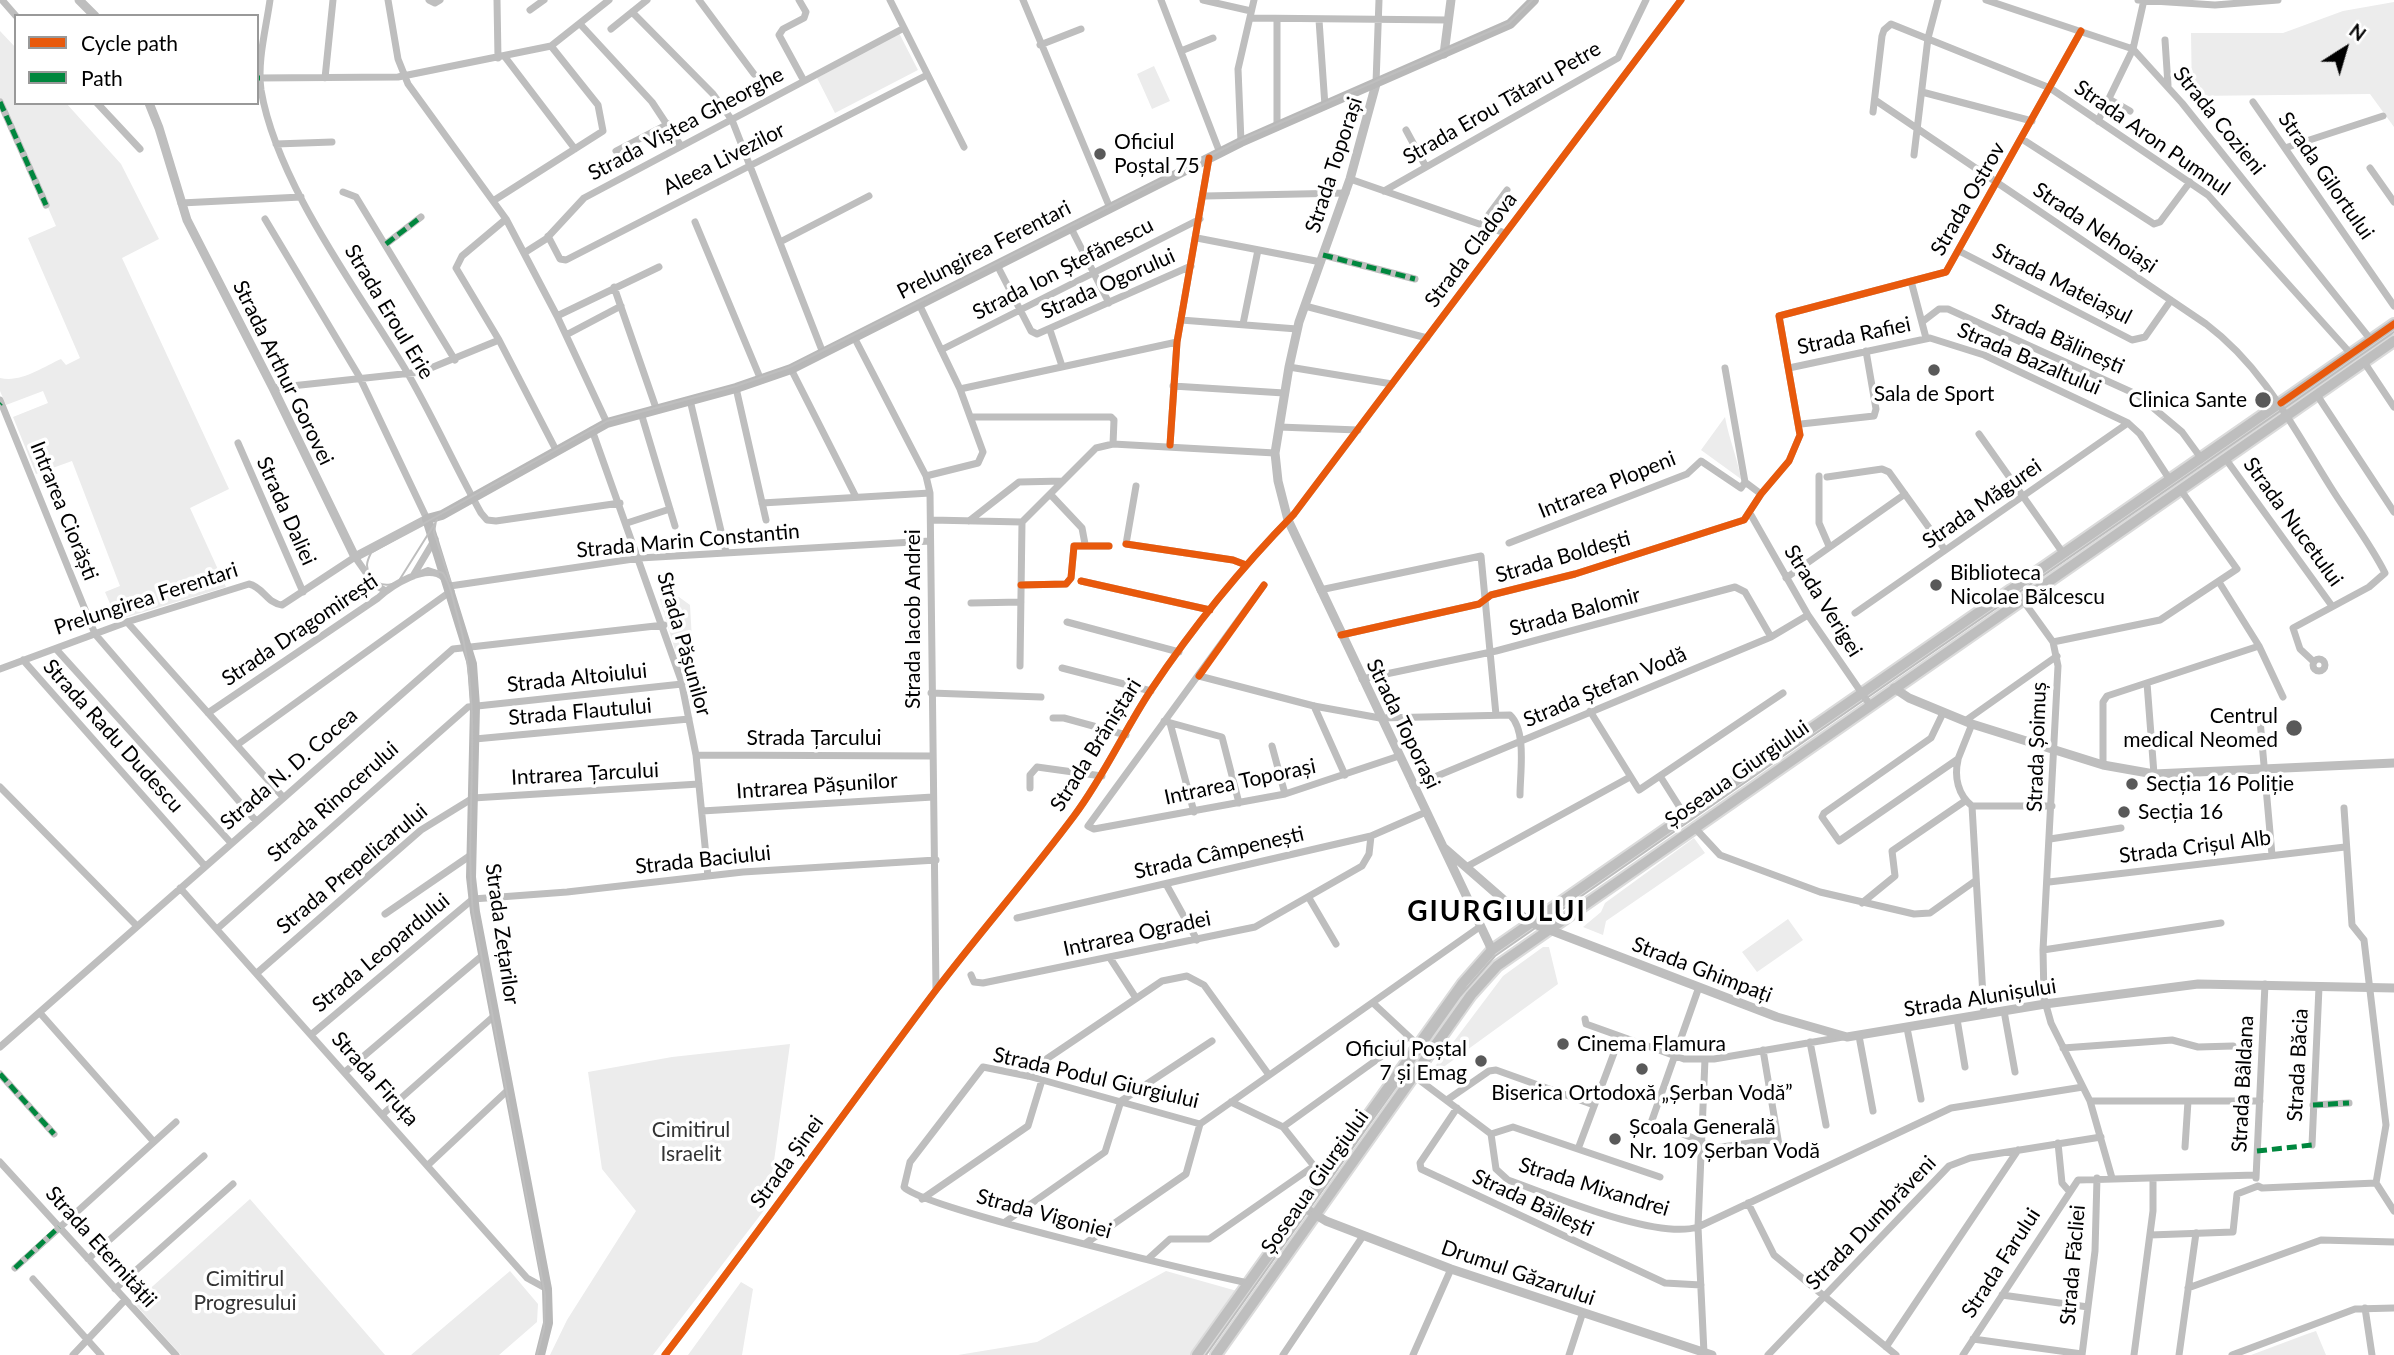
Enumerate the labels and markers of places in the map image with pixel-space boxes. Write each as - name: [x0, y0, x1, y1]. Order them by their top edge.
- place label: Oficiul Poștal 75: [1114, 129, 1200, 179]
- marker: Oficiul Poștal 75: [1092, 146, 1108, 162]
- marker: Sala de Sport: [1926, 362, 1942, 378]
- place label: Sala de Sport: [1874, 381, 1994, 407]
- place label: Clinica Sante: [2129, 387, 2247, 413]
- marker: Clinica Sante: [2253, 390, 2273, 410]
- place label: Biblioteca Nicolae Bălcescu: [1950, 560, 2105, 610]
- marker: Biblioteca Nicolae Bălcescu: [1928, 577, 1944, 593]
- place label: Centrul medical Neomed: [2123, 703, 2278, 753]
- marker: Centrul medical Neomed: [2284, 718, 2304, 738]
- place label: Secția 16 Poliție: [2146, 771, 2294, 797]
- marker: Secția 16 Poliție: [2124, 776, 2140, 792]
- place label: Secția 16: [2138, 799, 2223, 825]
- marker: Secția 16: [2116, 804, 2132, 820]
- place label: Cinema Flamura: [1577, 1031, 1726, 1057]
- place label: Oficiul Poștal 7 și Emag: [1345, 1036, 1467, 1086]
- marker: Cinema Flamura: [1555, 1036, 1571, 1052]
- marker: Oficiul Poștal 7 și Emag: [1473, 1053, 1489, 1069]
- marker: Biserica Ortodoxă „Șerban Vodă”: [1634, 1061, 1650, 1077]
- place label: Biserica Ortodoxă „Șerban Vodă”: [1491, 1080, 1793, 1106]
- place label: Școala Generală Nr. 109 Șerban Vodă: [1629, 1114, 1820, 1164]
- marker: Școala Generală Nr. 109 Șerban Vodă: [1607, 1131, 1623, 1147]

